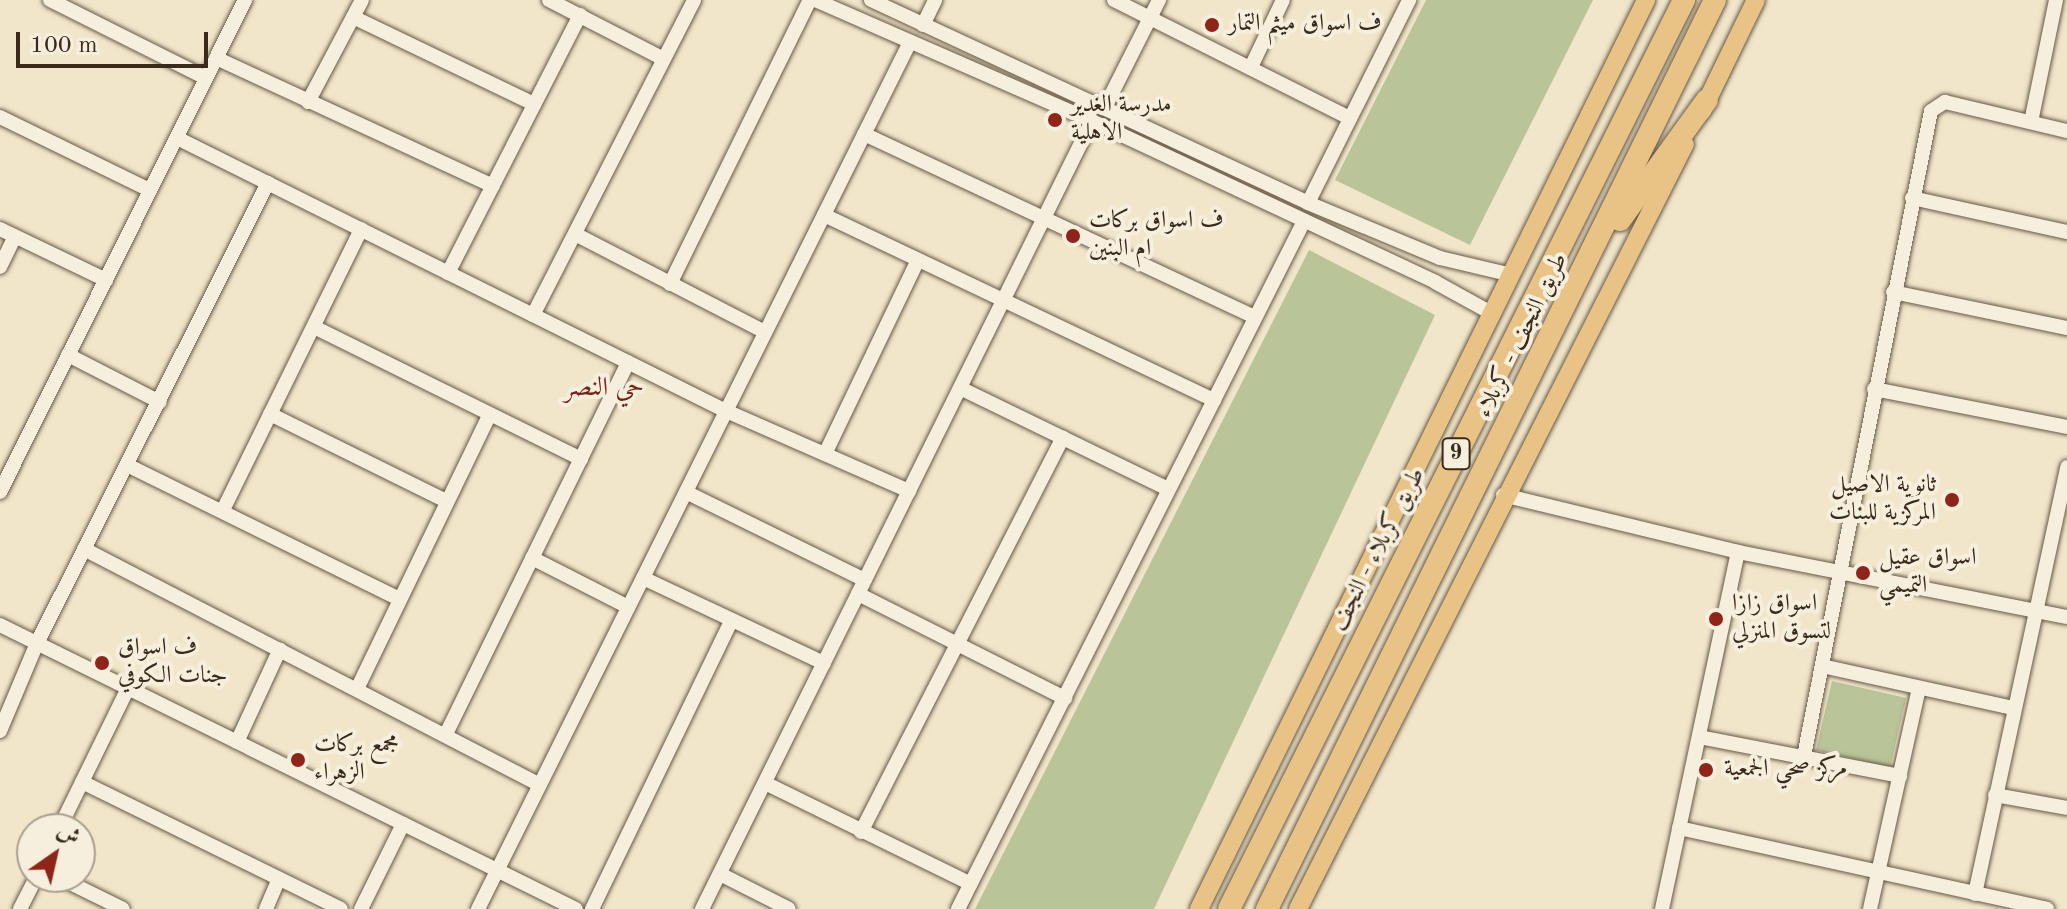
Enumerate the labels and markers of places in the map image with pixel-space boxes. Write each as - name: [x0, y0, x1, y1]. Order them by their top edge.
- place label: ف اسواق ميثم التمار: [1228, 11, 1382, 39]
- marker: ف اسواق ميثم التمار: [1203, 16, 1221, 34]
- place label: مدرسة الغدير الاهلية: [1071, 92, 1172, 148]
- marker: مدرسة الغدير الاهلية: [1046, 111, 1064, 129]
- place label: ف اسواق بركات ام البنين: [1089, 208, 1224, 264]
- marker: ف اسواق بركات ام البنين: [1064, 227, 1082, 245]
- place label: ثانوية الاصيل المركزية للبنات: [1829, 472, 1936, 528]
- marker: ثانوية الاصيل المركزية للبنات: [1943, 491, 1961, 509]
- place label: اسواق عقيل التميمي: [1879, 545, 1976, 601]
- marker: اسواق عقيل التميمي: [1854, 564, 1872, 582]
- place label: اسواق زازا لتسوق المنزلي: [1732, 591, 1831, 647]
- marker: اسواق زازا لتسوق المنزلي: [1707, 610, 1725, 628]
- place label: ف اسواق جنات الكوفي: [118, 635, 227, 691]
- marker: ف اسواق جنات الكوفي: [93, 654, 111, 672]
- place label: مجمع بركات الزهراء: [314, 732, 399, 788]
- marker: مجمع بركات الزهراء: [289, 751, 307, 769]
- place label: مركز صحي الجمعية: [1724, 756, 1847, 784]
- marker: مركز صحي الجمعية: [1695, 759, 1717, 781]

